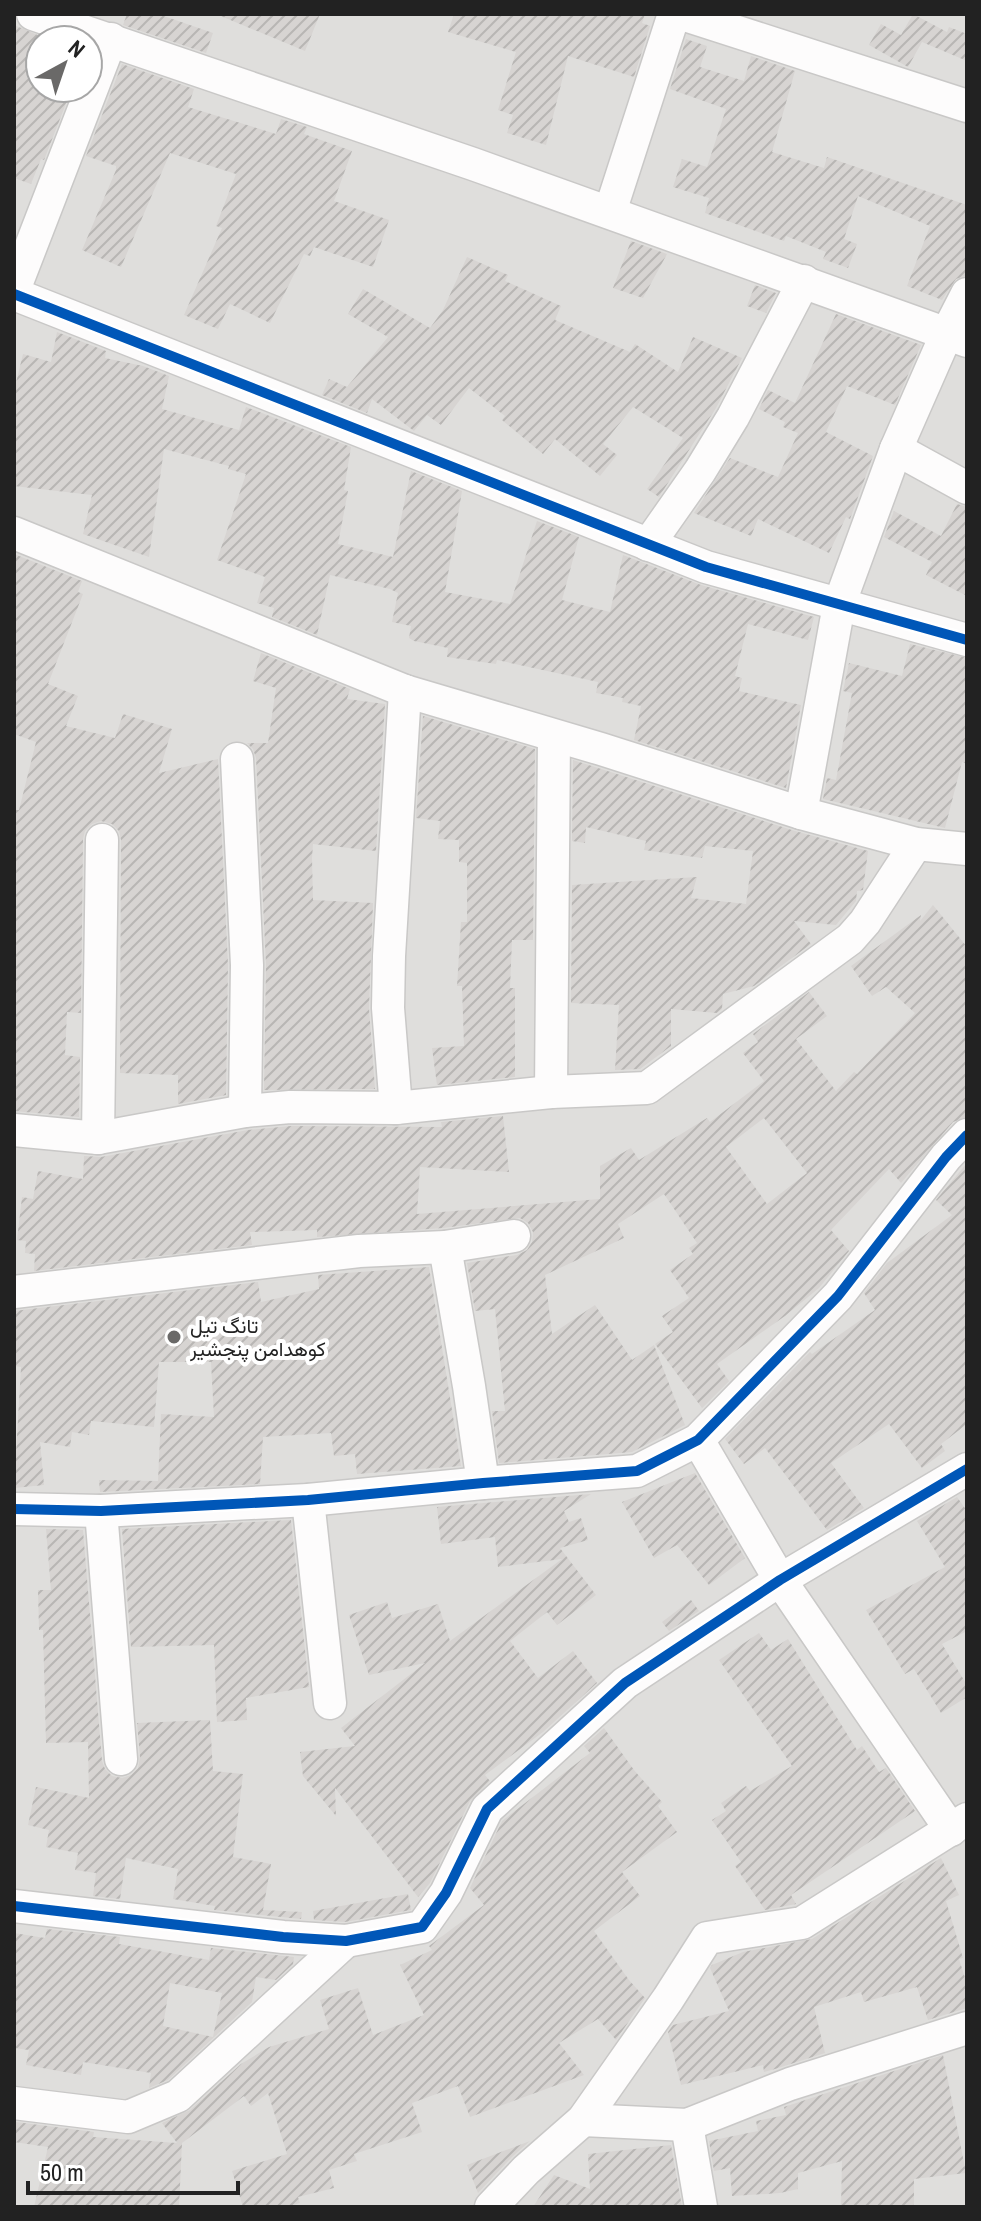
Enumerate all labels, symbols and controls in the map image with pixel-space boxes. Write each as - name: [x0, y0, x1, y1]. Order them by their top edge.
- north arrow: [24, 24, 104, 104]
- text: N: [62, 33, 91, 64]
- place label: تانگ تیل کوهدامن پنجشیر: [189, 1312, 326, 1363]
- marker: تانگ تیل کوهدامن پنجشیر: [165, 1328, 183, 1346]
- scale bar: [28, 2145, 238, 2195]
- text: 50 m: [40, 2156, 84, 2188]

